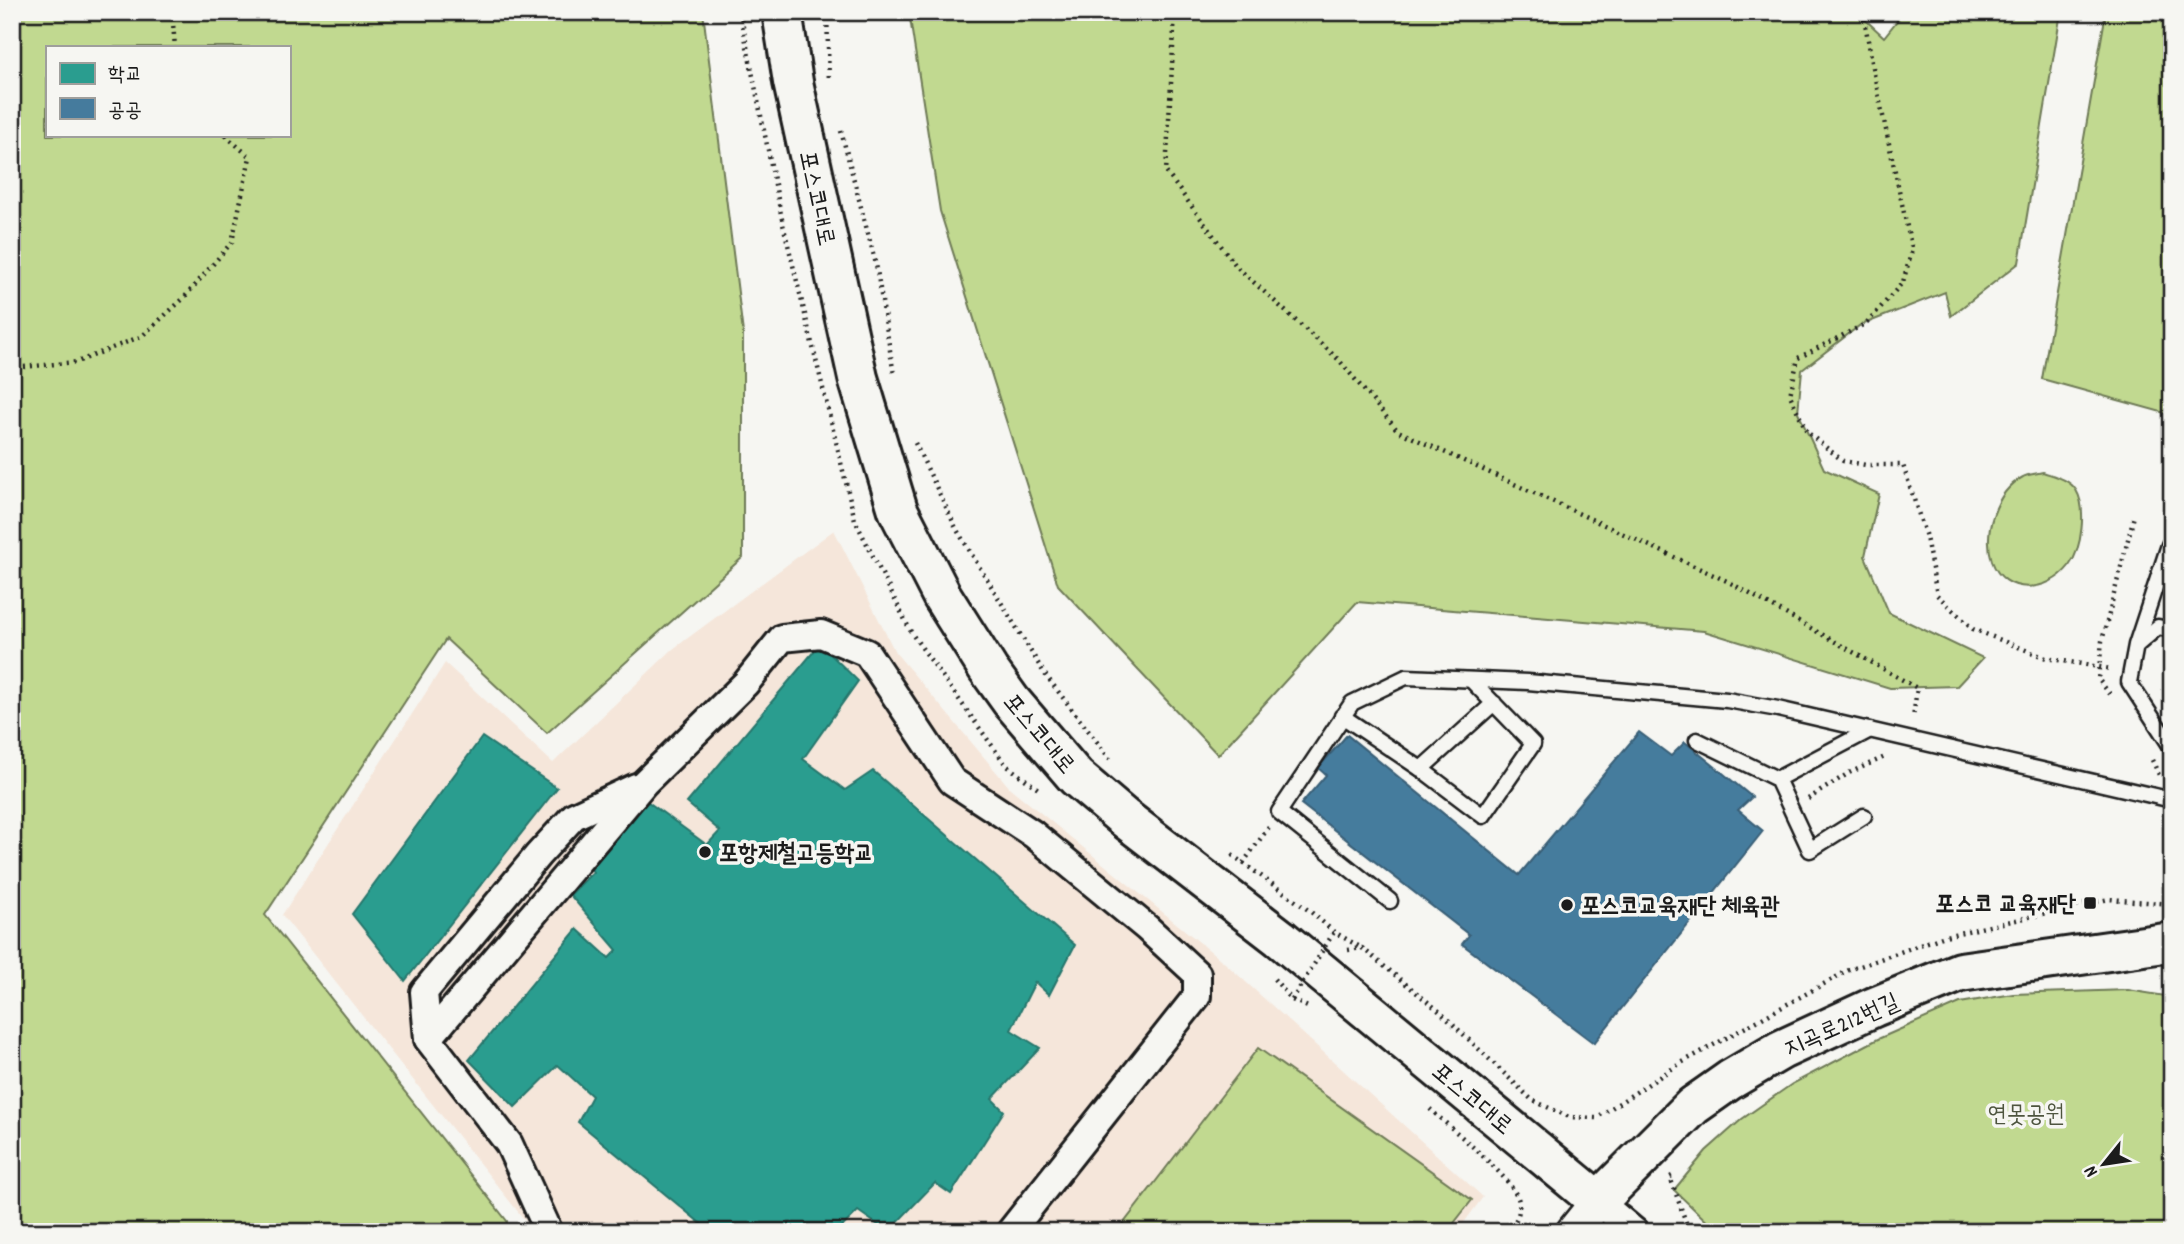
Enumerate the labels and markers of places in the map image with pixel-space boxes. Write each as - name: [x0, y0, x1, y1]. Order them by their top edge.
- place label: 포항제철고등학교: [719, 838, 874, 872]
- marker: 포항제철고등학교: [697, 844, 713, 860]
- place label: 포스코 교육재단: [1935, 889, 2077, 923]
- place label: 포스코교육재단 체육관: [1581, 891, 1780, 925]
- marker: 포스코 교육재단: [2082, 895, 2098, 911]
- marker: 포스코교육재단 체육관: [1559, 897, 1575, 913]

